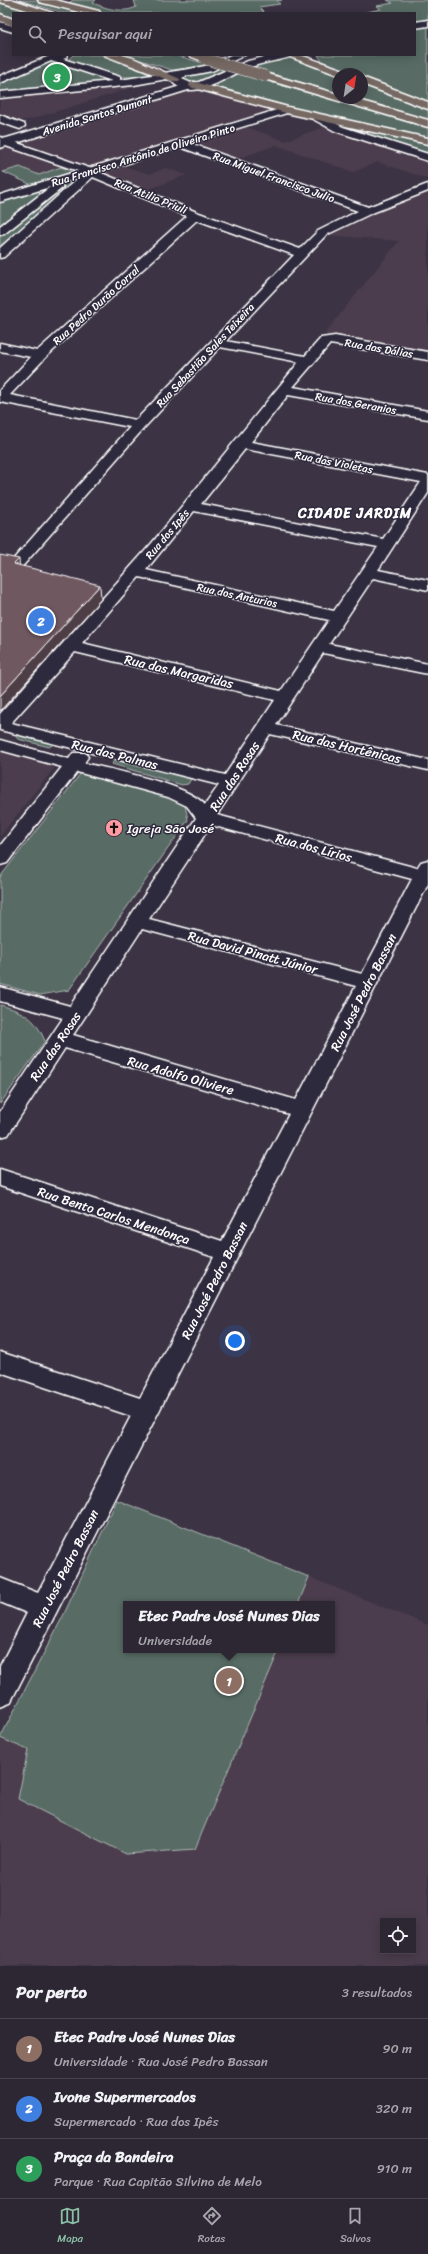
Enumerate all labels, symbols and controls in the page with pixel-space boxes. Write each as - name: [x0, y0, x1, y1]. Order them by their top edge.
- search box: [12, 12, 416, 56]
- text: Pesquisar aqui: [58, 21, 152, 47]
- icon: search: [26, 23, 48, 45]
- pin: 3: [44, 62, 70, 92]
- north arrow: [332, 68, 368, 104]
- street label: Avenida Santos Dumont: [39, 90, 155, 142]
- street label: Rua Francisco Antônio de Oliveira Pinto: [49, 118, 238, 193]
- street label: Rua Miguel Francisco Julio: [210, 147, 338, 208]
- street label: Rua Atilio Priuli: [112, 173, 191, 220]
- street label: Rua Pedro Durão Corral: [48, 260, 145, 350]
- street label: Rua Sebastião Sales Teixeira: [151, 298, 260, 412]
- street label: Rua das Dálias: [343, 333, 415, 364]
- street label: Rua dos Geranios: [314, 387, 399, 420]
- street label: Rua das Violetas: [293, 446, 375, 480]
- district label: CIDADE JARDIM: [297, 501, 412, 526]
- street label: Rua dos Ipês: [141, 504, 195, 564]
- street label: Rua dos Anturios: [195, 578, 279, 613]
- pin: 2: [28, 606, 54, 636]
- street label: Rua das Margaridas: [122, 648, 237, 695]
- street label: Rua das Hortênicas: [290, 723, 404, 770]
- street label: Rua das Palmas: [69, 733, 160, 776]
- street label: Rua das Rosas: [203, 736, 266, 816]
- place label: Igreja São José: [126, 817, 215, 840]
- church icon: Igreja São José: [104, 818, 124, 838]
- street label: Rua dos Lírios: [273, 826, 356, 869]
- street label: Rua David Pinatt Júnior: [186, 924, 321, 981]
- street label: Rua José Pedro Bassan: [324, 929, 403, 1055]
- street label: Rua das Rosas: [24, 1006, 88, 1086]
- street label: Rua Adolfo Oliviere: [125, 1049, 237, 1102]
- street label: Rua Bento Carlos Mendonça: [35, 1180, 193, 1251]
- street label: Rua José Pedro Bassan: [175, 1217, 254, 1343]
- your location: [225, 1331, 245, 1351]
- street label: Rua José Pedro Bassan: [26, 1505, 105, 1631]
- popup: [123, 1601, 335, 1653]
- text: Etec Padre José Nunes Dias: [138, 1603, 320, 1629]
- text: Universidade: [138, 1629, 212, 1652]
- pin: 1: [216, 1666, 242, 1696]
- map controls: [380, 1918, 416, 1954]
- button: locate: [380, 1918, 416, 1954]
- text: Por perto: [16, 1977, 87, 2007]
- text: 3 resultados: [342, 1981, 412, 2004]
- text: Etec Padre José Nunes Dias: [54, 2024, 235, 2050]
- text: 1: [26, 2037, 32, 2060]
- text: 90 m: [382, 2037, 412, 2060]
- text: Universidade · Rua José Pedro Bassan: [54, 2050, 268, 2073]
- text: Ivone Supermercados: [54, 2084, 196, 2110]
- text: 2: [25, 2097, 33, 2120]
- text: 320 m: [376, 2097, 412, 2120]
- text: Supermercado · Rua dos Ipês: [54, 2110, 218, 2133]
- text: Praça da Bandeira: [54, 2144, 174, 2170]
- text: 3: [25, 2157, 33, 2180]
- text: 910 m: [377, 2157, 412, 2180]
- text: Parque · Rua Capitão Silvino de Melo: [54, 2170, 262, 2193]
- tab: Mapa: [57, 2205, 83, 2248]
- tab: Rotas: [198, 2205, 225, 2248]
- tab: Salvos: [340, 2205, 371, 2248]

